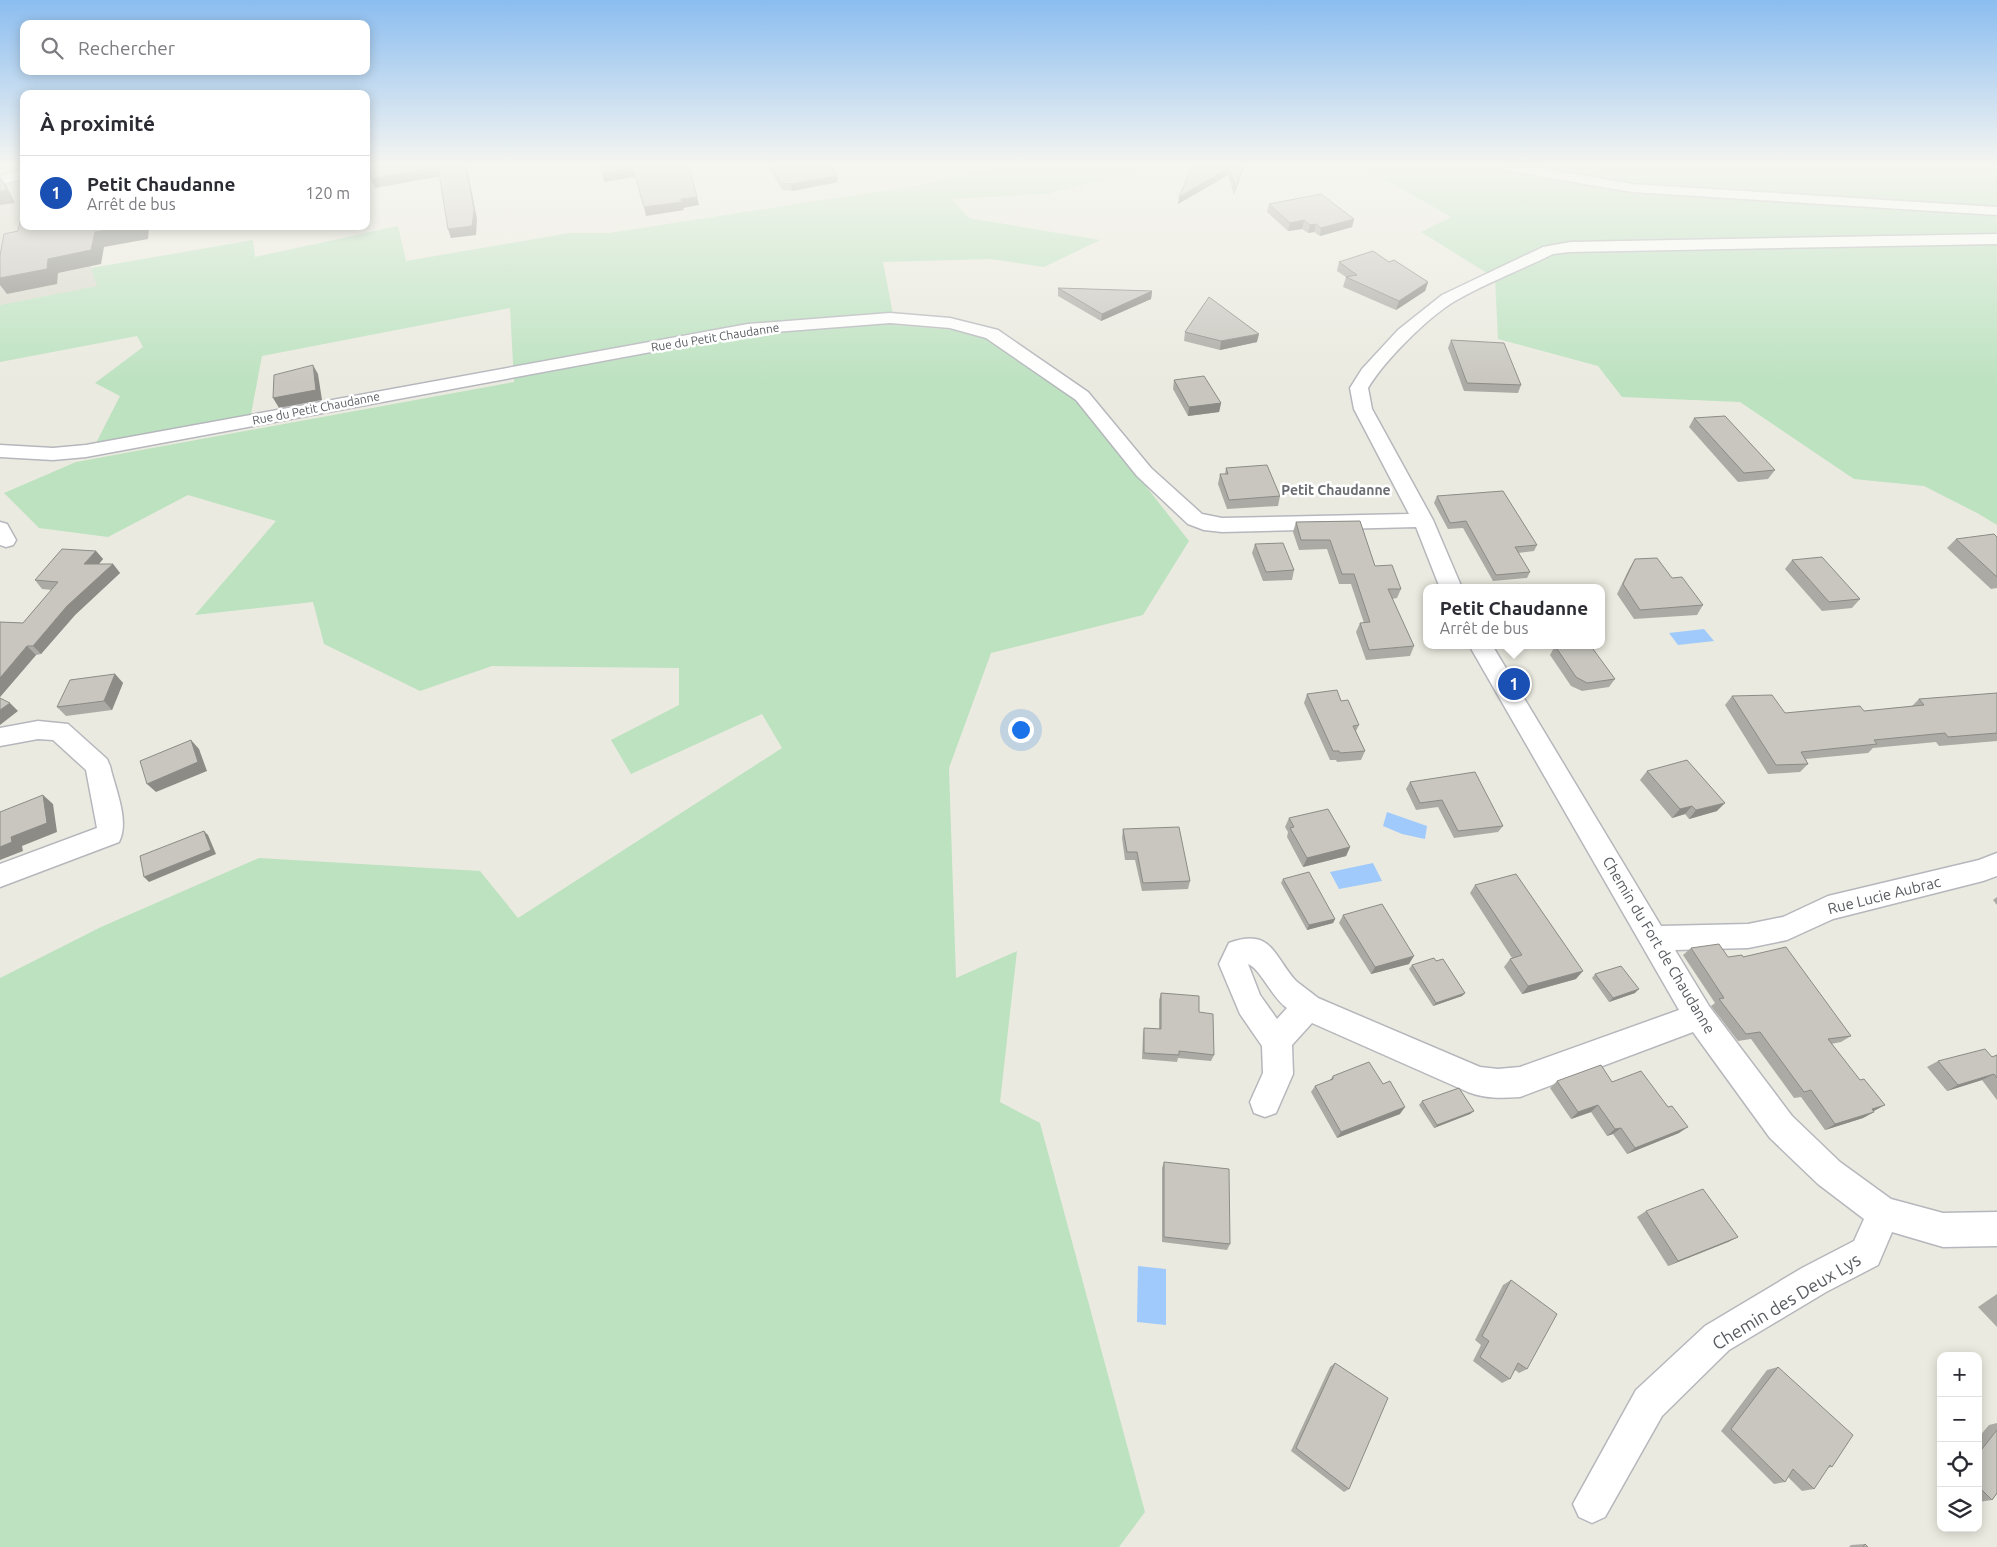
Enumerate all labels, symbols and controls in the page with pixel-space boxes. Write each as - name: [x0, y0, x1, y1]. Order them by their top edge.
- search box: [20, 20, 370, 75]
- icon: search: [38, 34, 66, 62]
- text: Rechercher: [78, 37, 175, 59]
- text: À proximité: [40, 111, 155, 135]
- text: Petit Chaudanne: [87, 173, 235, 195]
- text: 1: [51, 184, 61, 202]
- text: 120 m: [305, 184, 350, 202]
- text: Arrêt de bus: [87, 195, 176, 213]
- street label: Rue du Petit Chaudanne: [650, 320, 780, 354]
- street label: Rue du Petit Chaudanne: [251, 389, 381, 427]
- district label: Petit Chaudanne: [1281, 482, 1391, 498]
- popup: [1423, 584, 1605, 649]
- text: Petit Chaudanne: [1440, 597, 1588, 619]
- text: Arrêt de bus: [1440, 619, 1528, 637]
- pin: 1: [1498, 665, 1530, 703]
- your location: [1008, 717, 1034, 743]
- street label: Chemin du Fort de Chaudanne: [1599, 853, 1719, 1037]
- street label: Rue Lucie Aubrac: [1826, 873, 1942, 917]
- street label: Chemin des Deux Lys: [1708, 1249, 1864, 1353]
- map controls: [1937, 1352, 1982, 1532]
- button: +: [1937, 1352, 1982, 1397]
- button: −: [1937, 1397, 1982, 1442]
- button: locate: [1937, 1442, 1982, 1487]
- button: layers: [1937, 1487, 1982, 1532]

